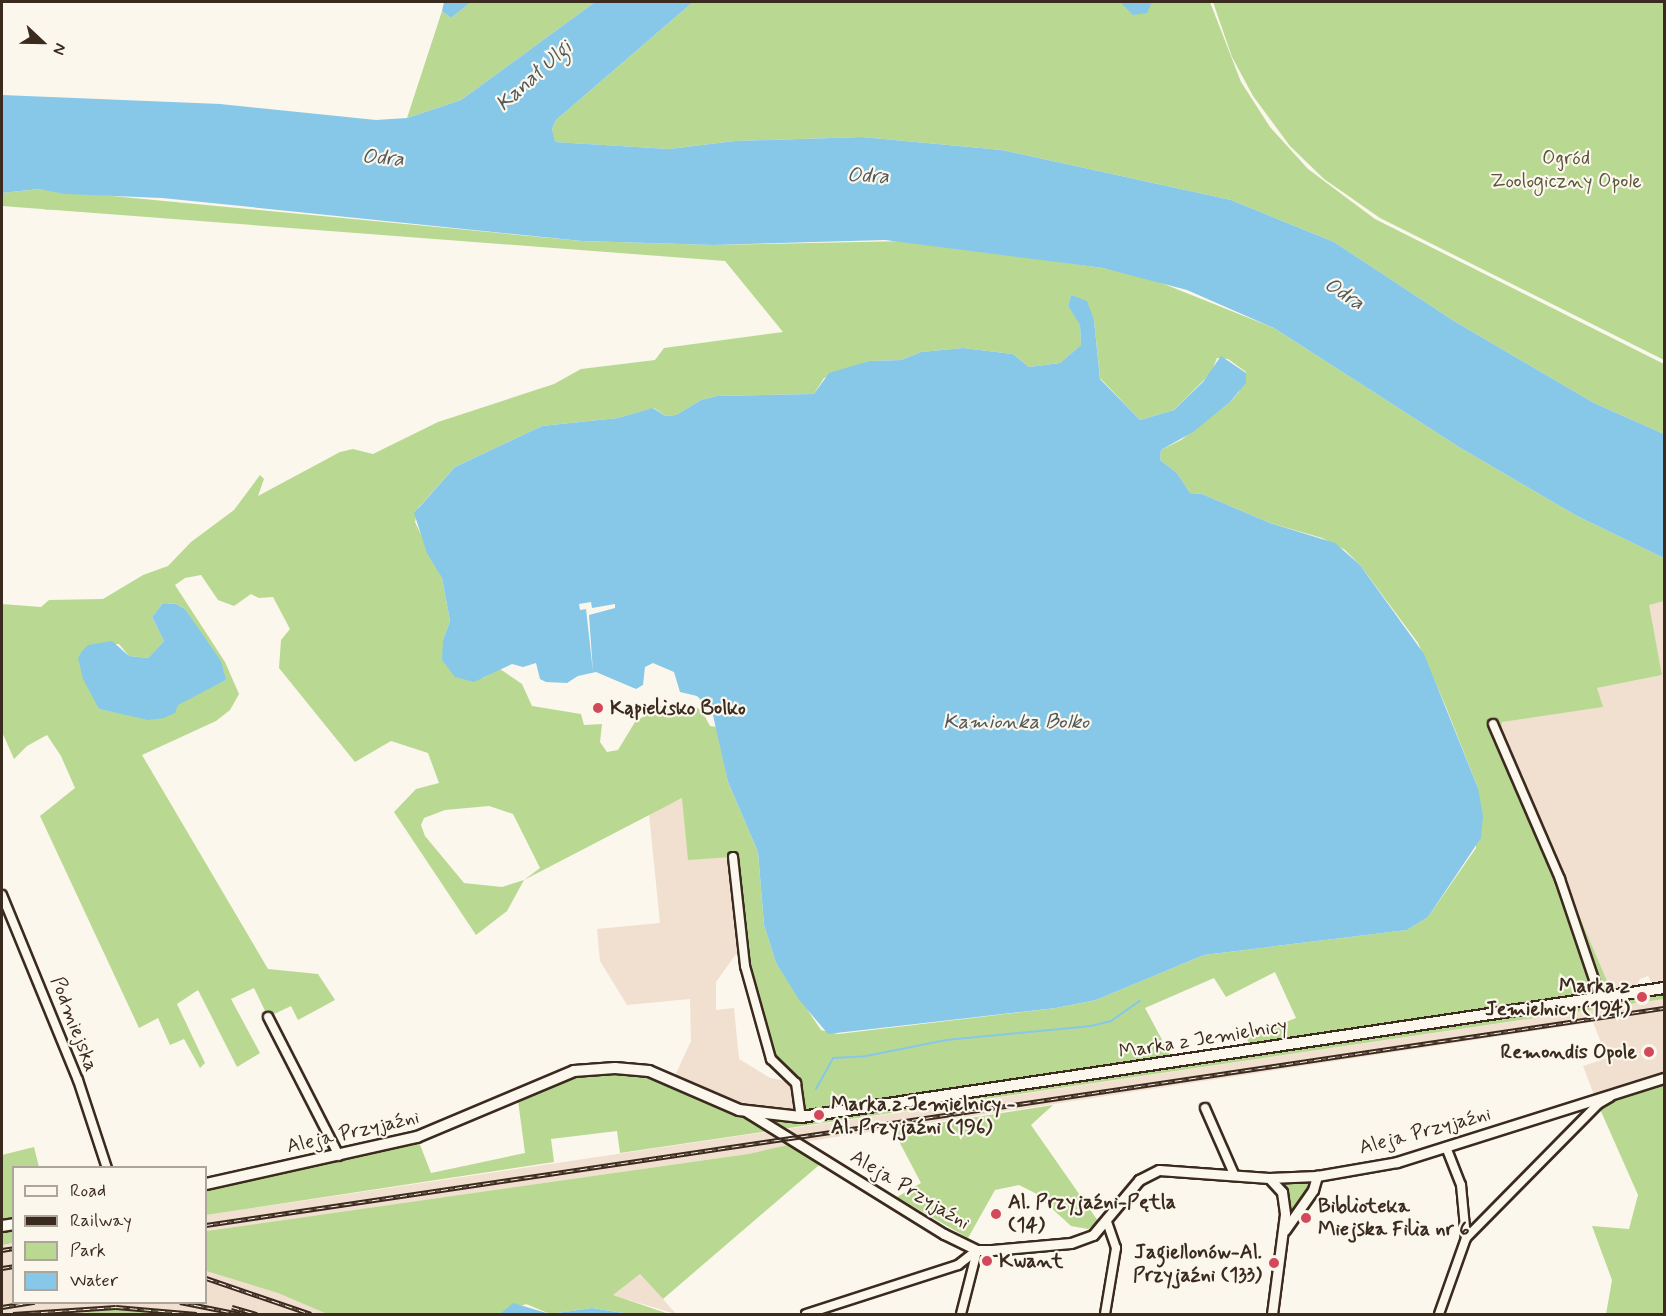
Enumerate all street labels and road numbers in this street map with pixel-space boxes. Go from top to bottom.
street label: Podmiejska [45,973,103,1075]
street label: Marka z Jemielnicy [1118,1014,1288,1064]
street label: Aleja Przyjaźni [1357,1102,1493,1160]
street label: Aleja Przyjaźni [284,1105,422,1159]
street label: Aleja Przyjaźni [846,1145,974,1235]

